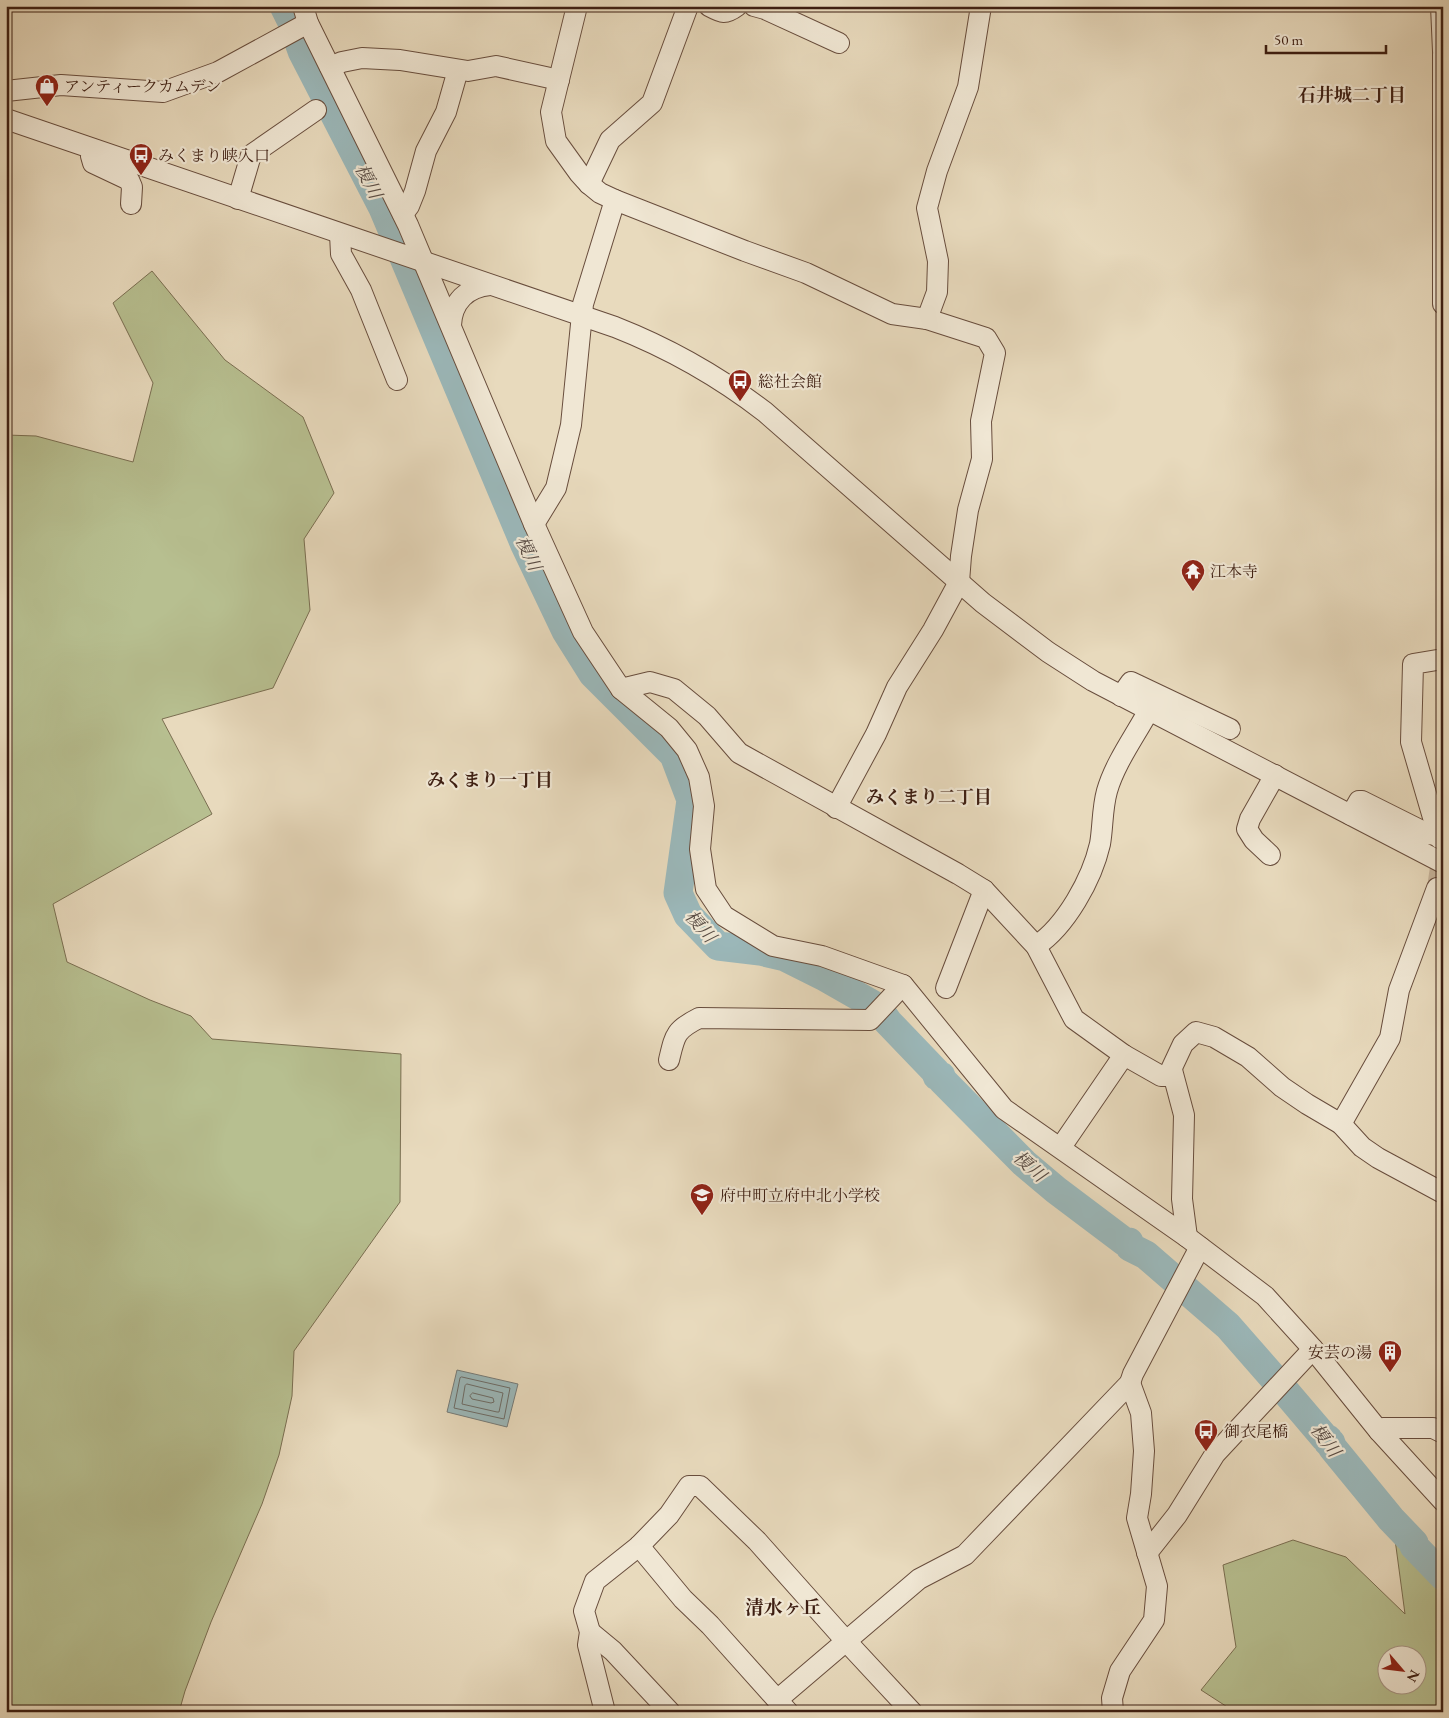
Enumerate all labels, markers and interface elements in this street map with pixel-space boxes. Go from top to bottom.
scale bar [1266,22,1386,54]
text: 50 m [1274,30,1303,49]
shop icon: アンティークカムデン [34,73,60,107]
place label: アンティークカムデン [64,76,221,97]
district label: 石井城二丁目 [1298,83,1406,106]
bus stop icon: みくまり峡入口 [128,142,154,176]
place label: みくまり峡入口 [158,145,270,166]
water label: 榎川 [351,160,388,204]
bus stop icon: 総社会館 [727,368,753,402]
place label: 総社会館 [758,371,822,392]
water label: 榎川 [511,532,548,576]
temple icon: 江本寺 [1180,558,1206,592]
place label: 江本寺 [1210,561,1258,582]
district label: みくまり一丁目 [427,768,553,791]
district label: みくまり二丁目 [866,785,992,808]
water label: 榎川 [681,905,723,949]
water label: 榎川 [1009,1146,1053,1188]
school or university icon: 府中町立府中北小学校 [689,1182,715,1216]
place label: 府中町立府中北小学校 [720,1185,880,1206]
building icon: 安芸の湯 [1377,1339,1403,1373]
place label: 安芸の湯 [1308,1342,1372,1363]
bus stop icon: 御衣尾橋 [1193,1418,1219,1452]
water label: 榎川 [1306,1419,1347,1463]
place label: 御衣尾橋 [1224,1421,1288,1442]
district label: 清水ヶ丘 [745,1595,821,1620]
north arrow [1376,1646,1426,1696]
text: N [1403,1667,1424,1686]

